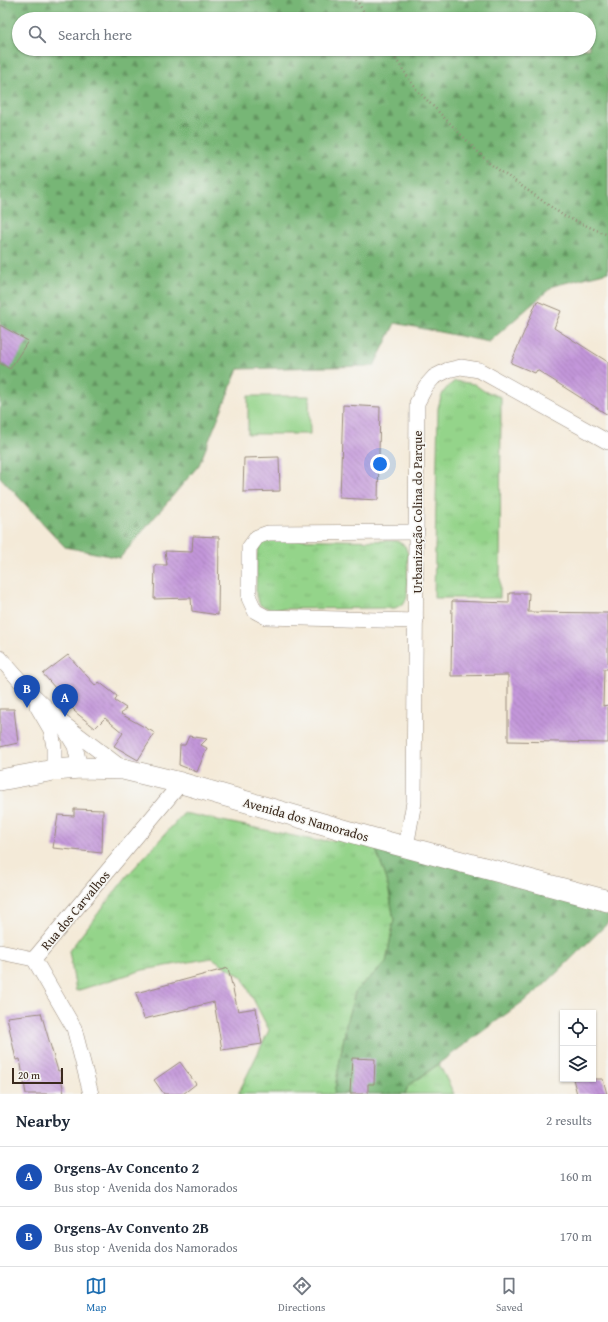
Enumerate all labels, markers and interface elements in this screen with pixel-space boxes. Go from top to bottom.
search box [12,12,596,56]
icon: search [26,23,48,45]
text: Search here [58,24,132,45]
street label: Urbanização Colina do Parque [408,431,427,594]
your location [370,454,390,474]
pin: B [14,675,40,708]
pin: A [52,684,78,717]
street label: Avenida dos Namorados [241,792,371,847]
street label: Rua dos Carvalhos [36,866,114,954]
map controls [560,1010,596,1082]
button: locate [560,1010,596,1046]
button: layers [560,1046,596,1082]
scale bar [12,1066,63,1085]
text: 20 m [18,1067,40,1083]
text: Nearby [16,1108,70,1133]
text: 2 results [546,1111,592,1130]
text: Orgens-Av Concento 2 [54,1157,199,1178]
text: A [25,1167,33,1186]
text: 160 m [560,1167,592,1186]
text: Bus stop · Avenida dos Namorados [54,1178,238,1197]
text: Orgens-Av Convento 2B [54,1217,209,1238]
text: B [25,1227,33,1246]
text: 170 m [560,1227,592,1246]
text: Bus stop · Avenida dos Namorados [54,1238,238,1257]
tab: Map [85,1275,107,1315]
tab: Directions [278,1275,325,1315]
tab: Saved [496,1275,523,1315]

